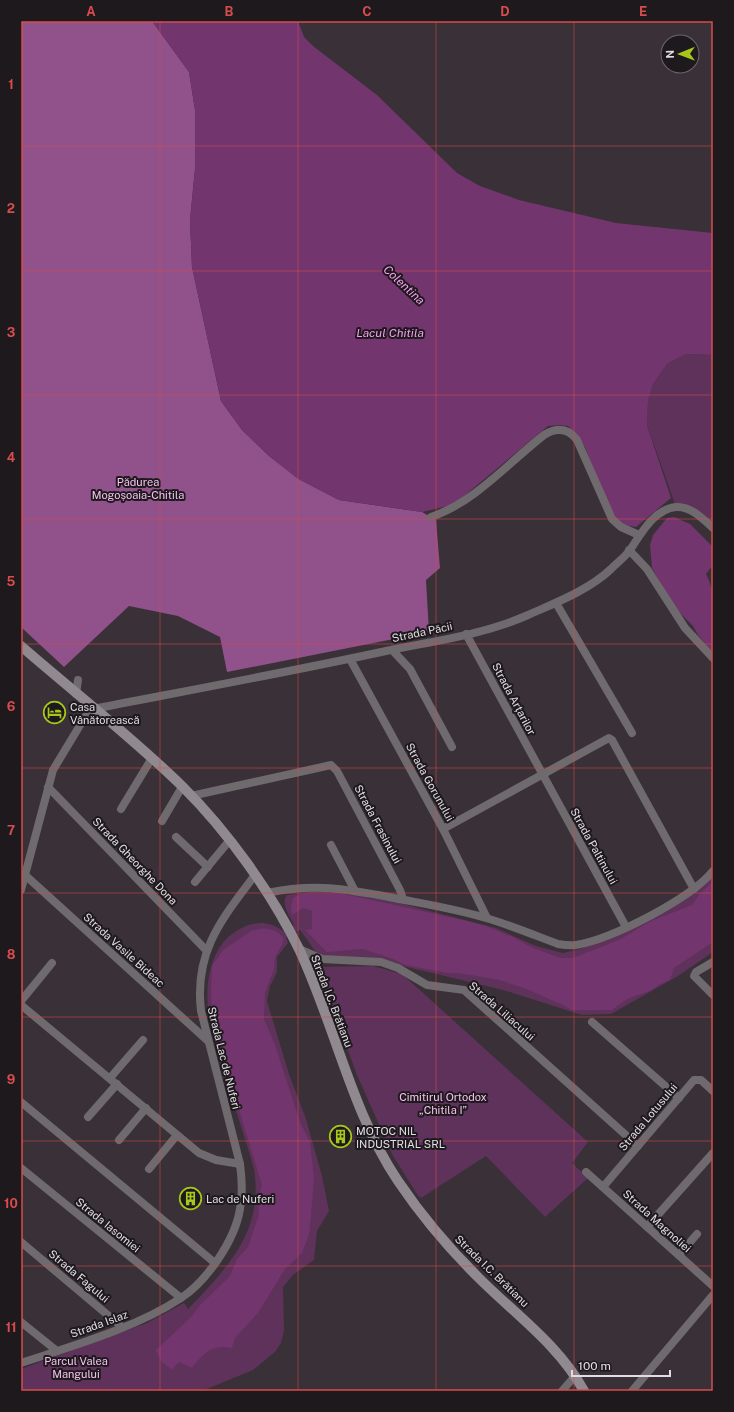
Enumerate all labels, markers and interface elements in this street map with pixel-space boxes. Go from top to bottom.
text: A [86,4,96,19]
text: B [225,4,234,19]
text: C [362,4,372,19]
text: D [500,4,510,19]
text: E [639,4,647,19]
north arrow [660,34,700,74]
text: N [664,50,676,59]
text: 1 [8,77,14,92]
text: 2 [7,201,15,216]
water label: Colentina [380,262,428,308]
text: 3 [7,325,16,340]
water label: Lacul Chitila [356,326,424,340]
text: 4 [7,450,16,465]
park label: Pădurea Mogoșoaia-Chitila [92,476,184,501]
text: 5 [7,574,16,589]
street label: Strada Păcii [391,620,453,644]
street label: Strada Arțarilor [490,661,538,737]
text: 6 [7,699,16,714]
hotel icon: Casa Vânătorească [42,700,68,726]
place label: Casa Vânătorească [70,701,139,726]
street label: Strada Gorunului [404,741,456,823]
street label: Strada Frasinului [352,783,404,865]
street label: Strada Paltinului [568,806,620,886]
street label: Strada Gheorghe Dona [90,815,180,907]
text: 7 [7,823,15,838]
street label: Strada Vasile Bideac [81,910,167,990]
text: 8 [7,947,16,962]
street label: Strada I.C. Brătianu [309,953,355,1049]
street label: Strada Liliacului [467,979,537,1043]
street label: Strada Lac de Nuferi [205,1005,243,1111]
text: 9 [7,1072,15,1087]
street label: Strada Lotusului [616,1081,680,1153]
park label: Cimitirul Ortodox „Chitila I” [399,1091,487,1116]
building icon: MOTOC NIL INDUSTRIAL SRL [328,1124,354,1150]
place label: MOTOC NIL INDUSTRIAL SRL [356,1125,445,1150]
building icon: Lac de Nuferi [177,1186,203,1212]
street label: Strada Magnoliei [621,1187,693,1255]
place label: Lac de Nuferi [206,1193,274,1205]
street label: Strada Iasomiei [74,1195,142,1255]
text: 10 [4,1196,18,1211]
street label: Strada I.C. Brătianu [453,1233,531,1309]
street label: Strada Fagului [46,1247,112,1305]
street label: Strada Islaz [69,1308,129,1340]
text: 11 [5,1320,17,1335]
scale bar [572,1352,670,1378]
park label: Parcul Valea Mangului [44,1355,108,1380]
text: 100 m [578,1359,611,1373]

